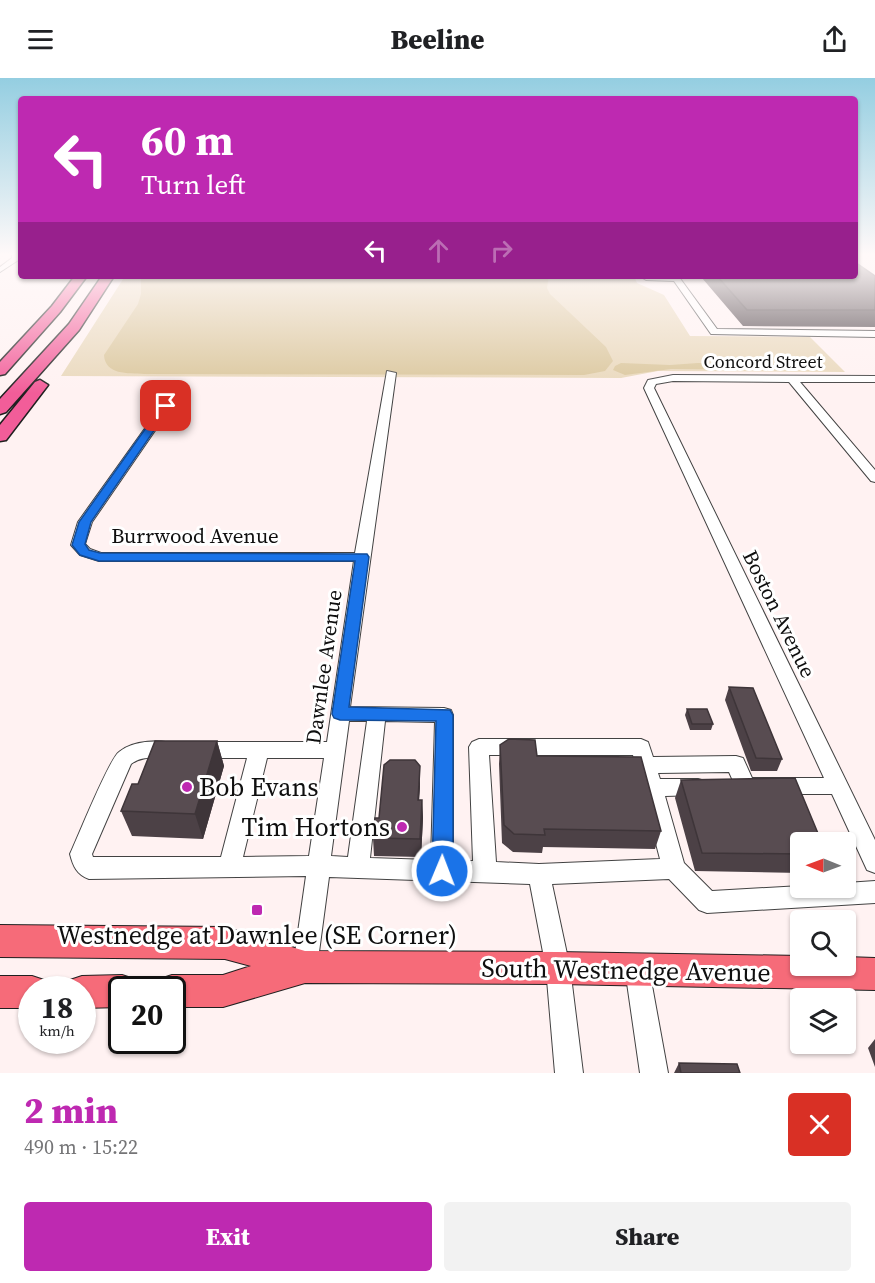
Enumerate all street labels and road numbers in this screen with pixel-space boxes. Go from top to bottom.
street label: Concord Street [703,349,823,374]
street label: Burrwood Avenue [111,521,279,550]
street label: Boston Avenue [736,545,823,683]
street label: Dawnlee Avenue [298,588,349,746]
street label: South Westnedge Avenue [481,949,771,991]

